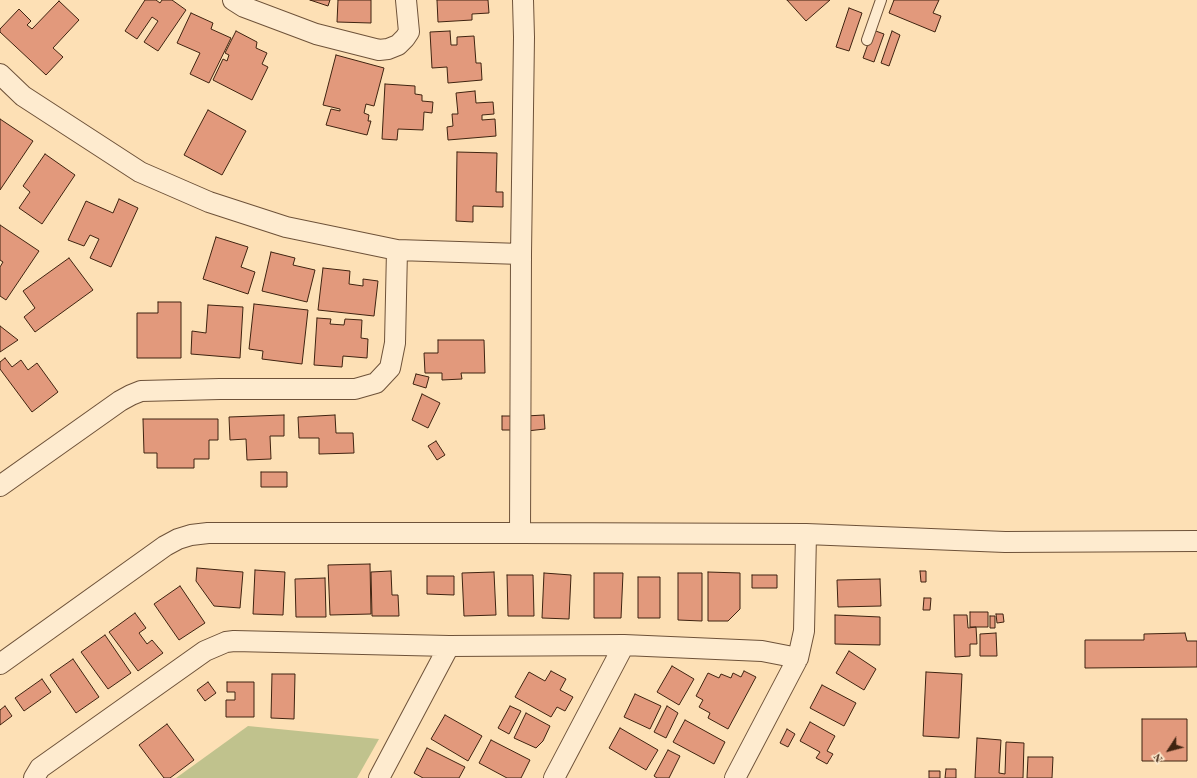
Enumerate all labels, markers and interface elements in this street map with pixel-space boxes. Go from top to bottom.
north arrow [1149,730,1189,770]
text: N [1152,751,1166,764]

